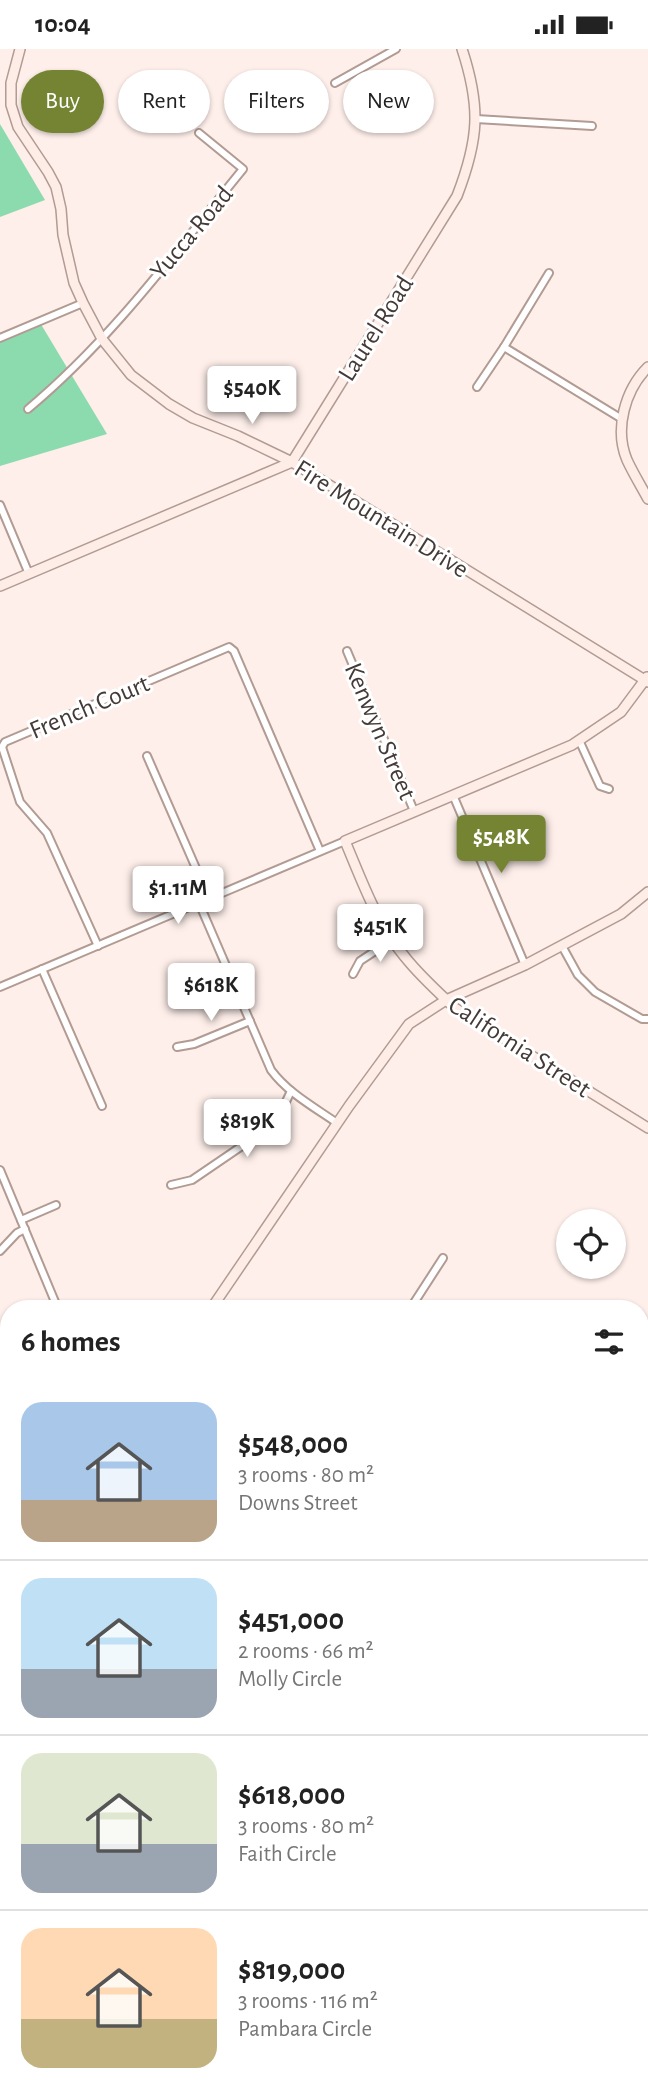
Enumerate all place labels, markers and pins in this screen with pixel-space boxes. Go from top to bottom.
pin: $540K [203,367,301,426]
pin: $548K [452,815,550,875]
pin: $1.11M [121,867,235,926]
pin: $451K [331,905,429,964]
pin: $618K [162,963,260,1023]
pin: $819K [198,1099,296,1159]

